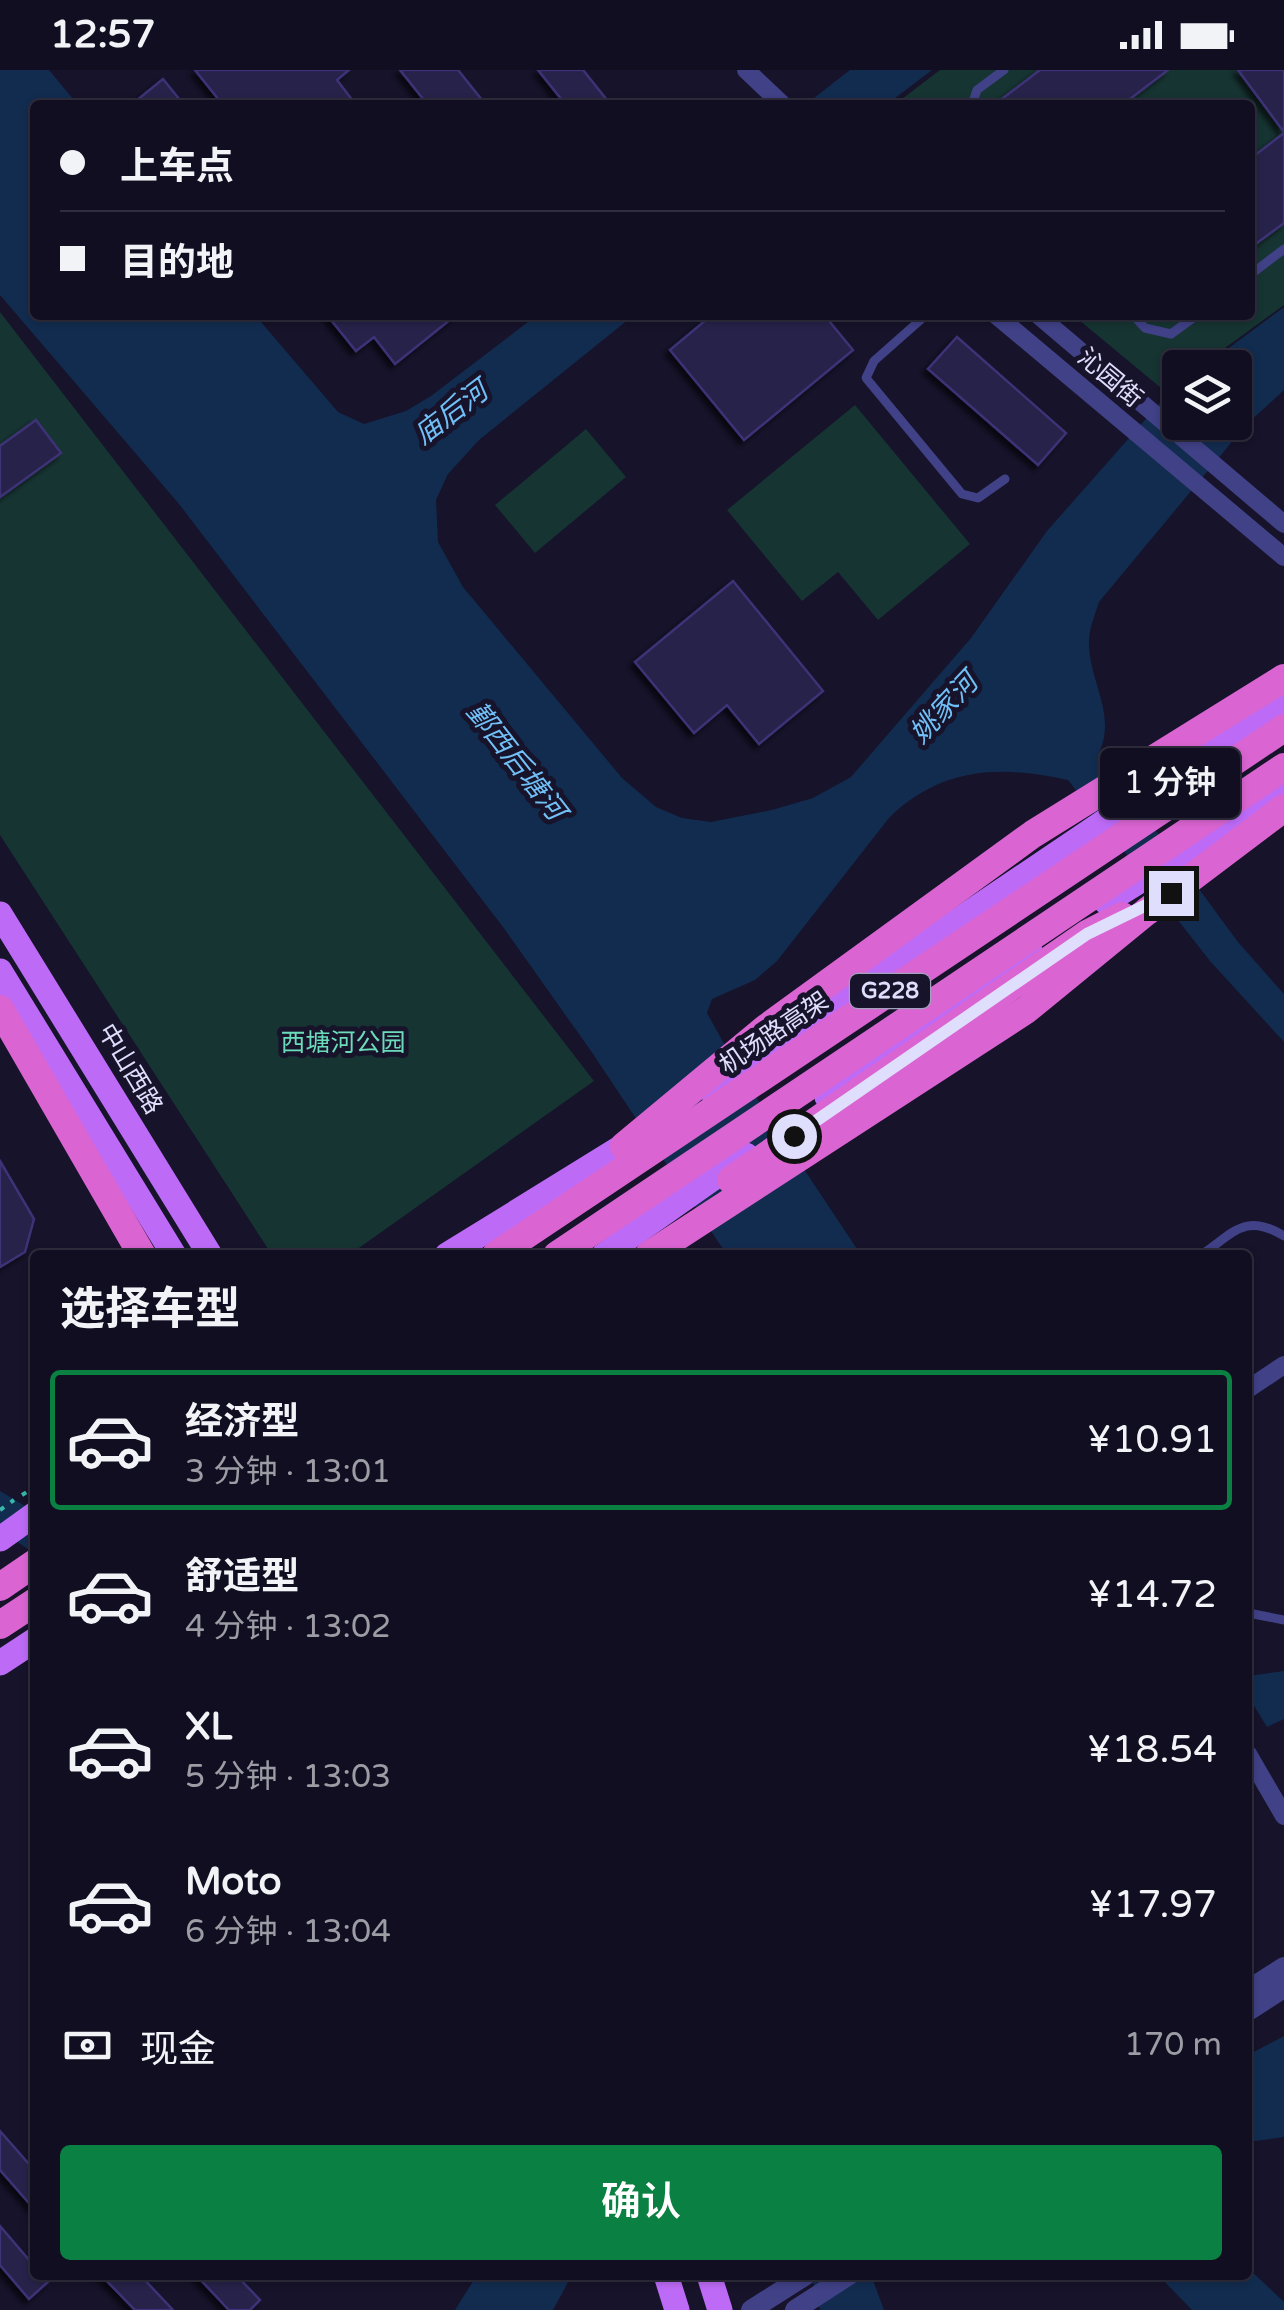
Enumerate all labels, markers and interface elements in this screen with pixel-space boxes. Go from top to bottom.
text: 12:57 [50,12,155,58]
text: 上车点 [120,144,234,190]
text: 目的地 [120,240,234,286]
street label: 沁园街 [1072,342,1148,414]
map controls [1162,350,1252,440]
button: layers [1162,350,1252,440]
water label: 庙后河 [407,371,499,452]
water label: 姚家河 [903,662,988,750]
water label: 鄞西后塘河 [460,695,576,831]
callout: 1 分钟 [1101,748,1241,818]
text: 1 分钟 [1124,764,1216,802]
route end [1149,871,1194,916]
road number: G228 [850,974,930,1008]
street label: 机场路高架 [714,986,834,1080]
street label: 中山西路 [91,1018,169,1120]
park label: 西塘河公园 [280,1028,406,1058]
route start [772,1114,817,1159]
text: 选择车型 [60,1283,240,1337]
icon: car [65,1395,155,1485]
text: 经济型 [185,1399,299,1445]
text: ¥10.91 [1087,1417,1217,1463]
text: 3 分钟 · 13:01 [185,1453,391,1491]
icon: car [65,1550,155,1640]
text: 舒适型 [185,1554,299,1600]
text: ¥14.72 [1087,1572,1217,1618]
text: 4 分钟 · 13:02 [185,1608,391,1646]
text: XL [185,1704,232,1750]
icon: car [65,1705,155,1795]
text: ¥18.54 [1087,1727,1217,1773]
text: 5 分钟 · 13:03 [185,1758,391,1796]
text: Moto [185,1859,281,1905]
icon: car [65,1860,155,1950]
text: ¥17.97 [1089,1882,1217,1928]
text: 6 分钟 · 13:04 [185,1913,391,1951]
icon: cash [60,2018,115,2073]
text: 170 m [1124,2026,1222,2064]
text: 现金 [140,2027,216,2073]
button: 确认 [60,2145,1222,2260]

